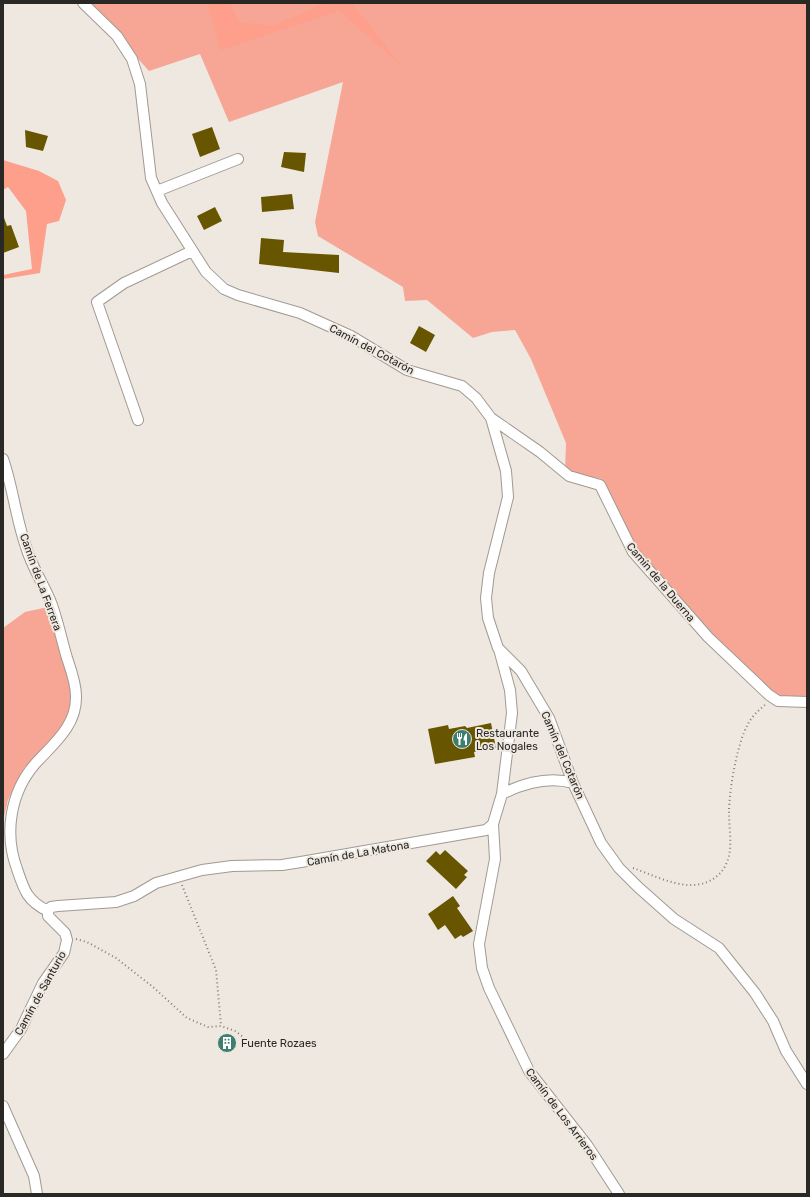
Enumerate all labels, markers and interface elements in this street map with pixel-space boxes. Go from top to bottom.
street label: Camín del Cotarón [327,322,416,377]
street label: Camín de La Ferrera [17,532,64,633]
street label: Camín de la Duerna [624,540,698,625]
street label: Camín del Cotarón [538,709,587,801]
place label: Restaurante Los Nogales [476,727,539,753]
restaurant icon: Restaurante Los Nogales [451,728,473,750]
street label: Camín de La Matona [306,838,410,869]
street label: Camín de Santurio [12,949,69,1038]
building icon: Fuente Rozaes [216,1032,238,1054]
place label: Fuente Rozaes [241,1037,317,1050]
street label: Camín de Los Arrieros [523,1066,601,1163]

